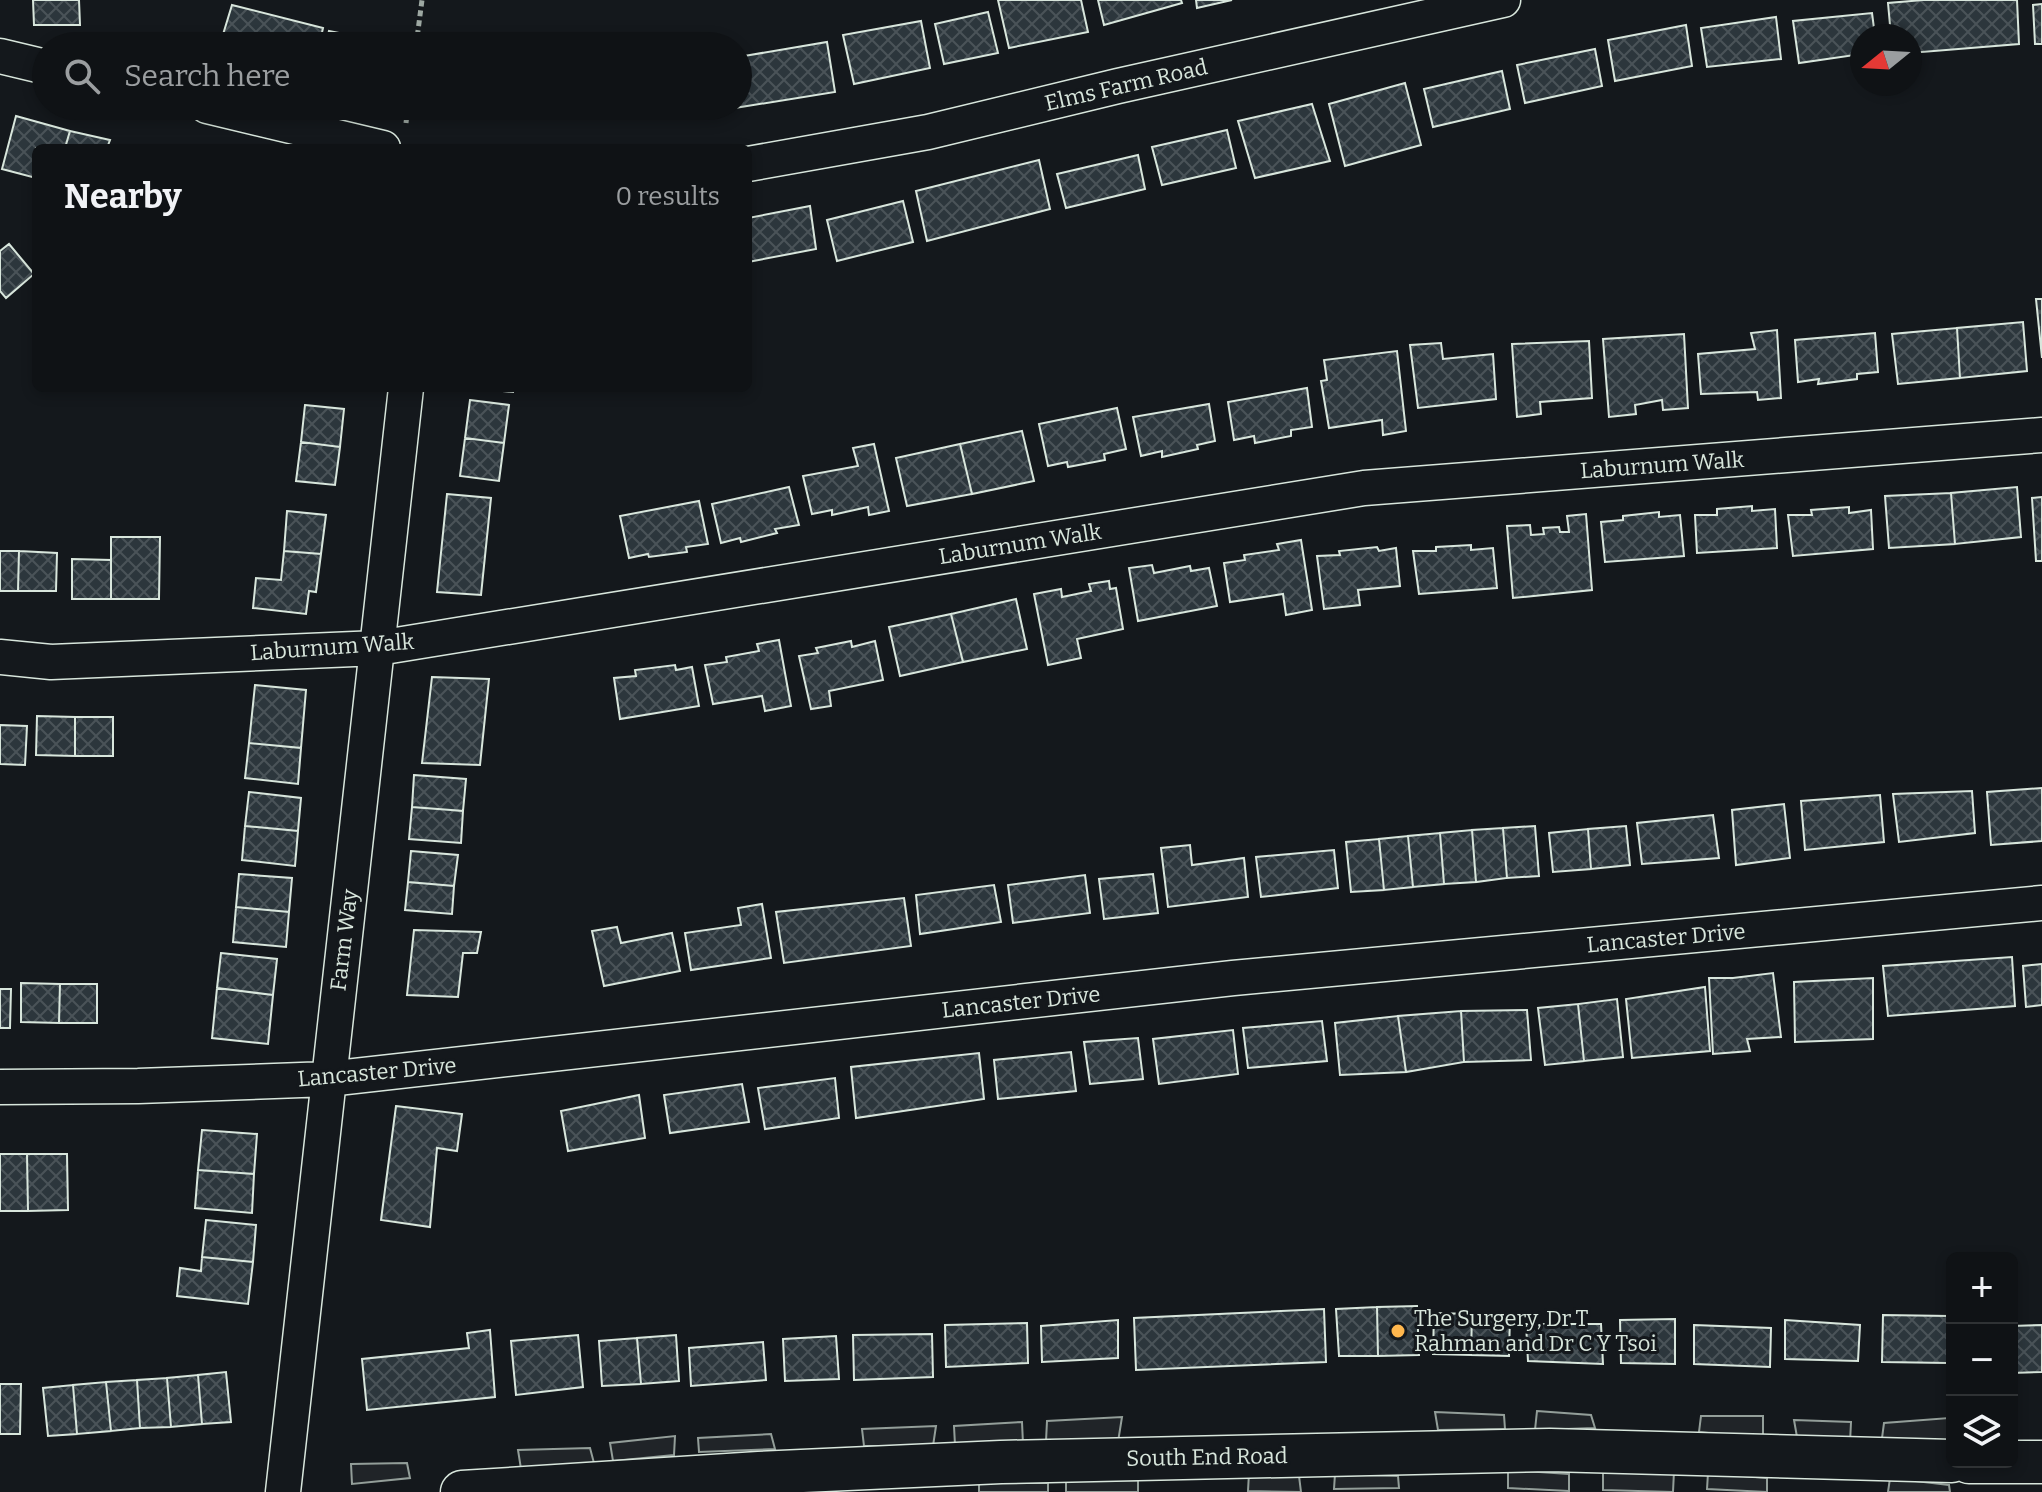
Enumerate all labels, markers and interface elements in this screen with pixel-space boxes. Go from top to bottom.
north arrow [1850,24,1922,96]
search box [32,32,752,120]
street label: Elms Farm Road [1042,53,1210,117]
icon: search [60,54,104,98]
text: Search here [124,58,291,94]
text: Nearby [64,176,182,217]
text: 0 results [615,181,720,212]
street label: Laburnum Walk [1579,446,1745,484]
street label: Laburnum Walk [937,518,1104,570]
street label: Laburnum Walk [249,628,415,666]
street label: Farm Way [324,887,364,992]
street label: Lancaster Drive [1585,918,1747,958]
street label: Lancaster Drive [940,980,1102,1024]
street label: Lancaster Drive [296,1052,458,1092]
map controls [1946,1252,2018,1468]
button: + [1946,1252,2018,1324]
place label: The Surgery, Dr T Rahman and Dr C Y Tsoi [1414,1305,1657,1357]
marker: The Surgery, Dr T Rahman and Dr C Y Tsoi [1389,1322,1407,1340]
button: − [1946,1324,2018,1396]
button: layers [1946,1396,2018,1468]
street label: South End Road [1126,1442,1288,1472]

